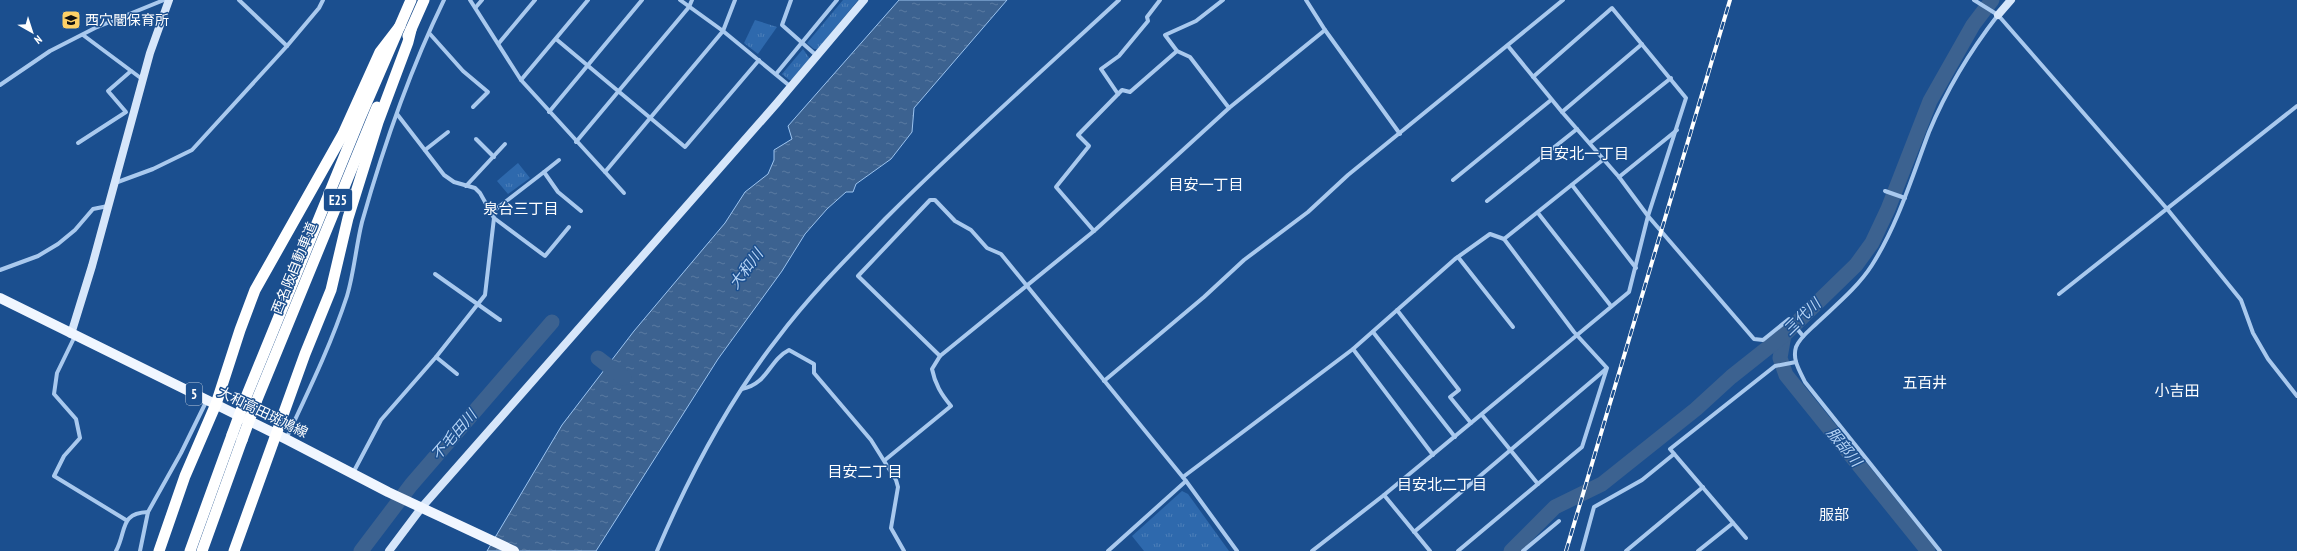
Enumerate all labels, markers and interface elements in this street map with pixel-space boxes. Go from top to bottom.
school or university icon: 西穴闇保育所 [60,9,82,31]
place label: 西穴闇保育所 [85,11,169,29]
north arrow [12,12,52,52]
text: N [32,32,45,47]
district label: 目安北一丁目 [1539,144,1629,163]
district label: 目安一丁目 [1168,175,1244,194]
road number: E25 [324,189,352,211]
district label: 泉台三丁目 [483,199,559,218]
street label: 西名阪自動車道 [267,219,321,317]
water label: 大和川 [724,243,768,292]
water label: 三代川 [1779,293,1826,339]
district label: 五百井 [1902,373,1948,392]
district label: 小吉田 [2154,381,2200,400]
street label: 大和高田斑鳩線 [215,382,311,442]
road number: 5 [186,383,202,405]
water label: 不毛田川 [427,404,482,464]
water label: 服部川 [1823,423,1867,472]
district label: 目安二丁目 [827,462,903,481]
district label: 目安北二丁目 [1397,475,1487,494]
district label: 服部 [1819,505,1849,524]

